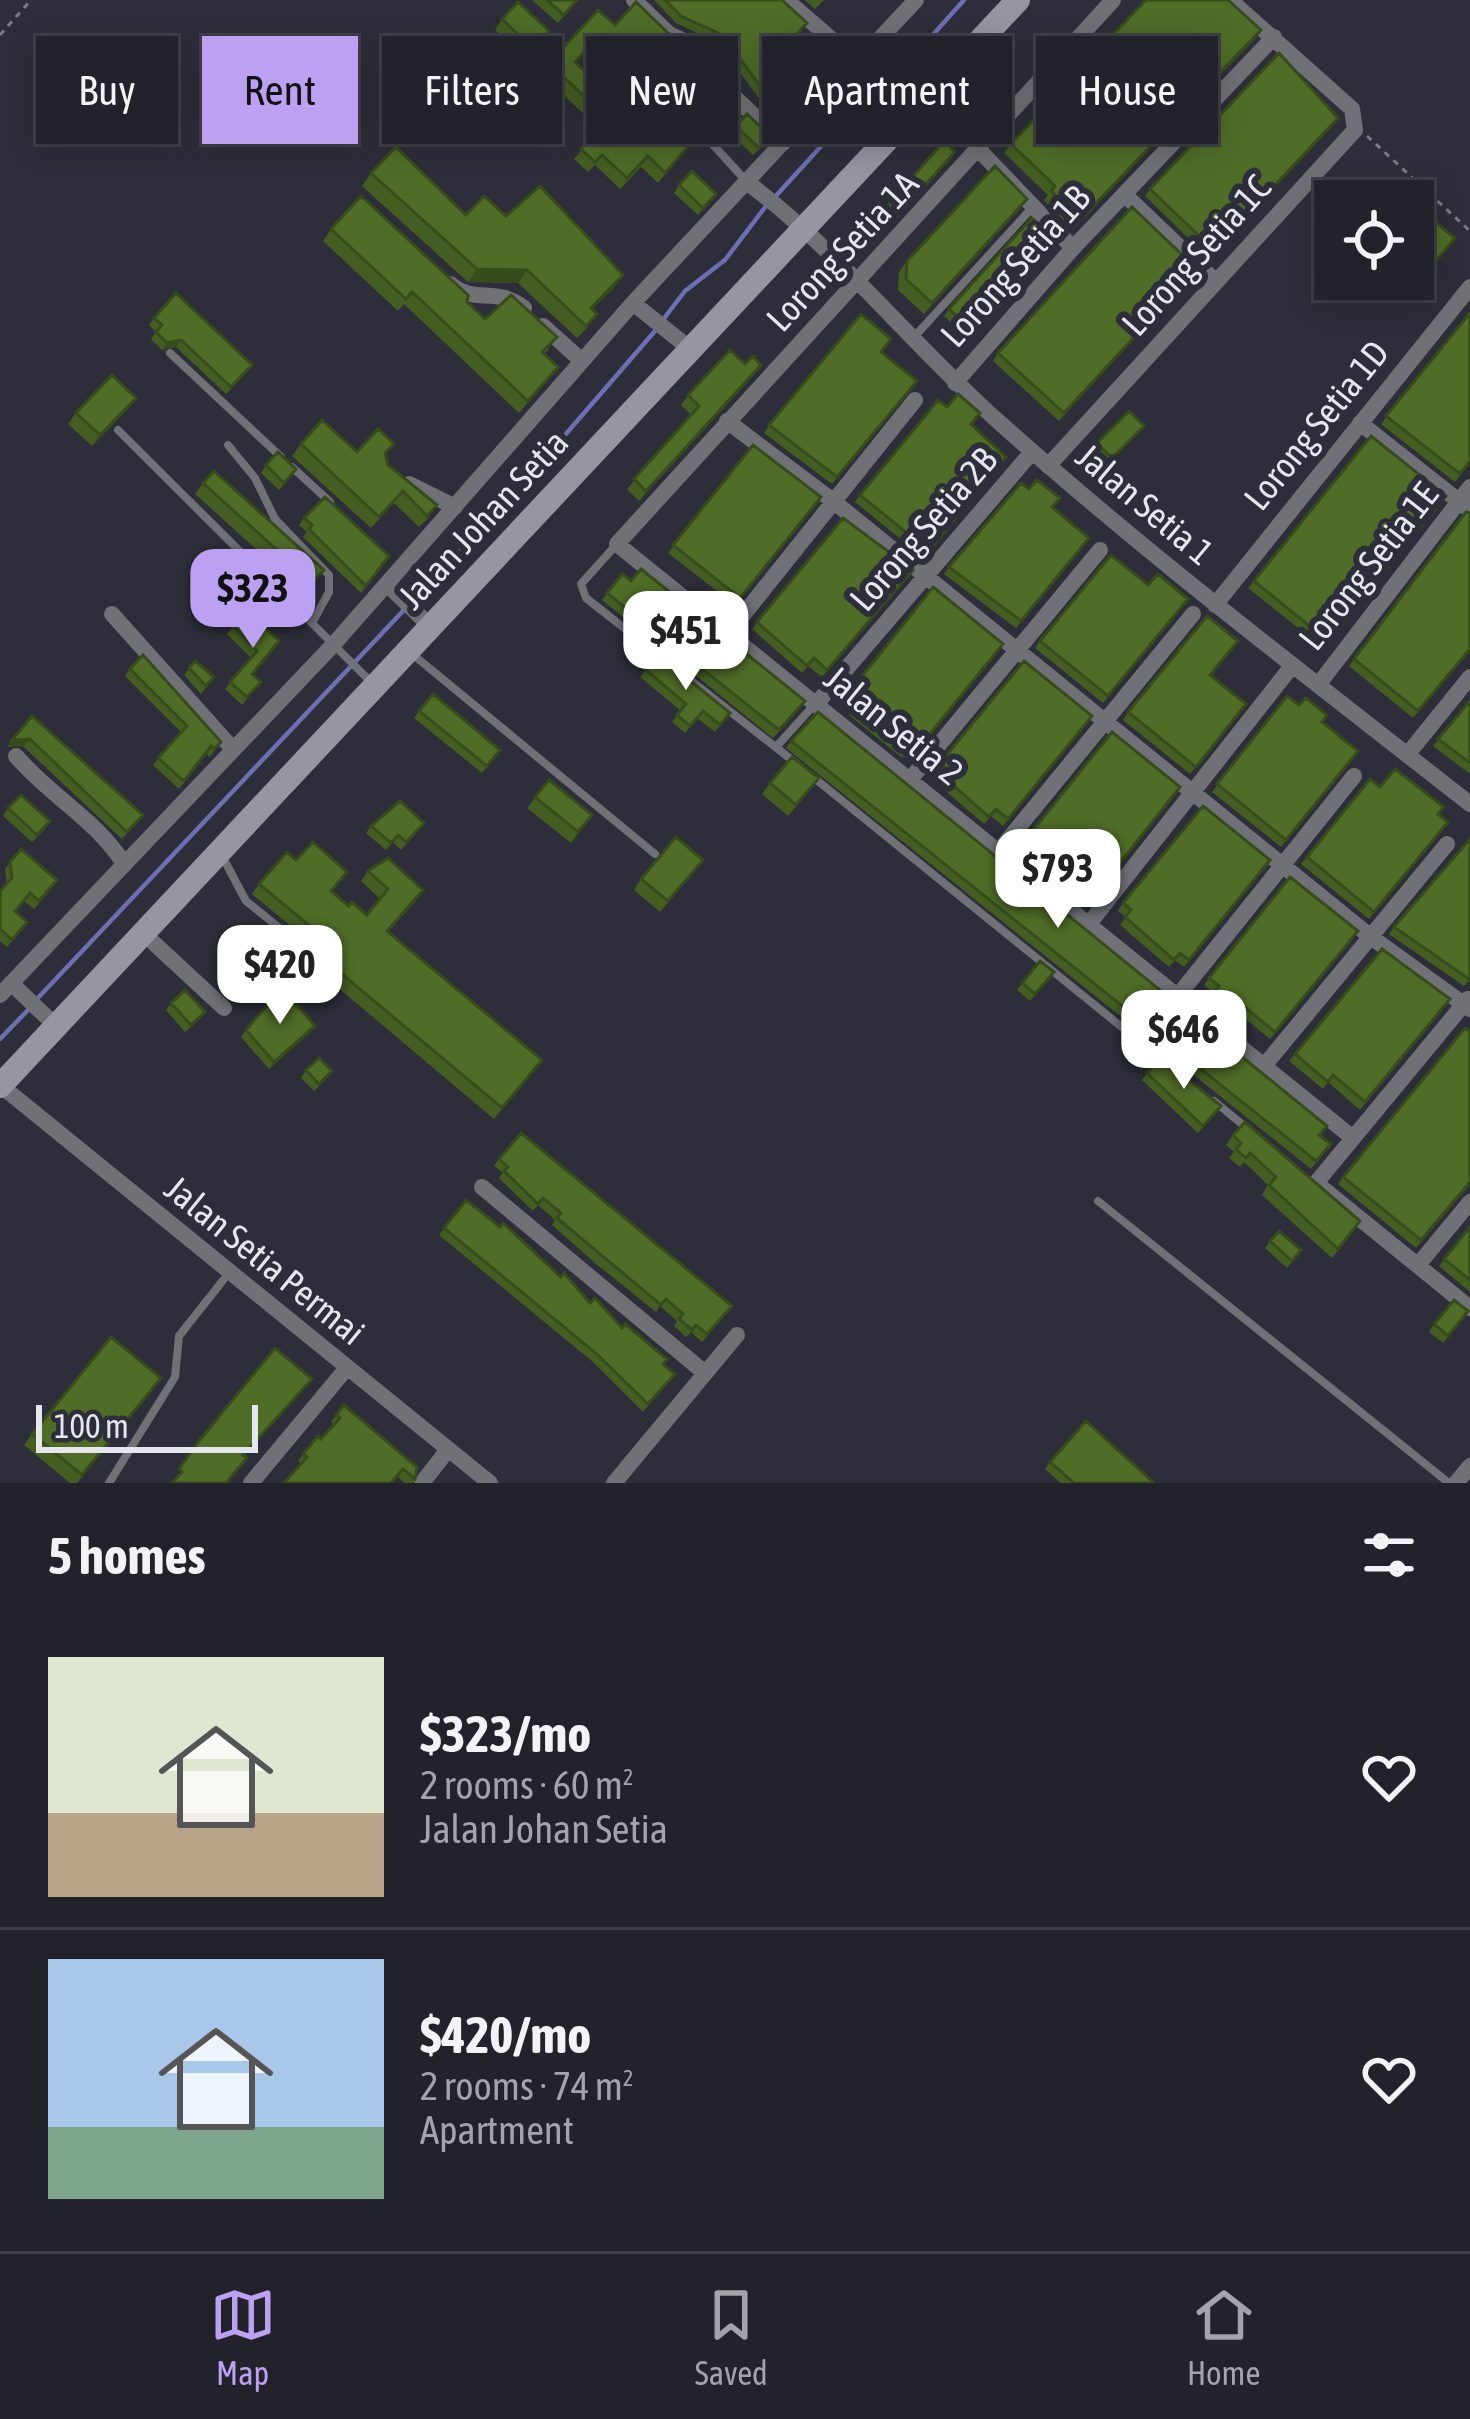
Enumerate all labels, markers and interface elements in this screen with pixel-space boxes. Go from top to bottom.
chip: Buy [36,36,178,144]
chip: Rent [202,36,358,144]
chip: Filters [382,36,562,144]
chip: New [586,36,738,144]
chip: Apartment [762,36,1012,144]
chip: House [1036,36,1218,144]
street label: Lorong Setia 1A [758,162,927,339]
street label: Lorong Setia 1C [1113,166,1279,344]
street label: Lorong Setia 1B [932,177,1098,355]
map controls [1314,180,1434,300]
button: locate [1314,180,1434,300]
street label: Lorong Setia 1D [1235,332,1397,518]
street label: Jalan Johan Setia [390,421,576,617]
street label: Jalan Setia 1 [1068,435,1222,573]
street label: Lorong Setia 2B [841,439,1005,619]
street label: Lorong Setia 1E [1290,474,1446,658]
pin: $323 [182,549,324,651]
text: $323 [217,566,289,610]
pin: $451 [615,591,757,693]
text: $451 [650,608,722,652]
street label: Jalan Setia 2 [816,657,972,793]
pin: $793 [987,829,1129,931]
text: $793 [1022,846,1094,890]
pin: $420 [209,925,351,1027]
text: $420 [244,942,316,986]
pin: $646 [1113,990,1255,1092]
text: $646 [1148,1007,1220,1051]
street label: Jalan Setia Permai [157,1167,373,1353]
scale bar [36,1399,258,1452]
text: 100 m [54,1407,129,1445]
icon: filters [1356,1522,1422,1588]
text: 5 homes [48,1526,206,1585]
text: $323/mo [420,1704,591,1763]
icon: home [144,1705,288,1849]
icon: heart [1356,1744,1422,1810]
text: 2 rooms · 60 m² [420,1763,634,1807]
text: Jalan Johan Setia [420,1807,668,1851]
text: $420/mo [420,2005,591,2064]
icon: home [144,2007,288,2151]
icon: heart [1356,2046,1422,2112]
text: 2 rooms · 74 m² [420,2064,634,2108]
text: Apartment [420,2108,574,2152]
tab: Map [210,2282,276,2392]
tab: Saved [695,2282,768,2392]
tab: Home [1187,2282,1260,2392]

